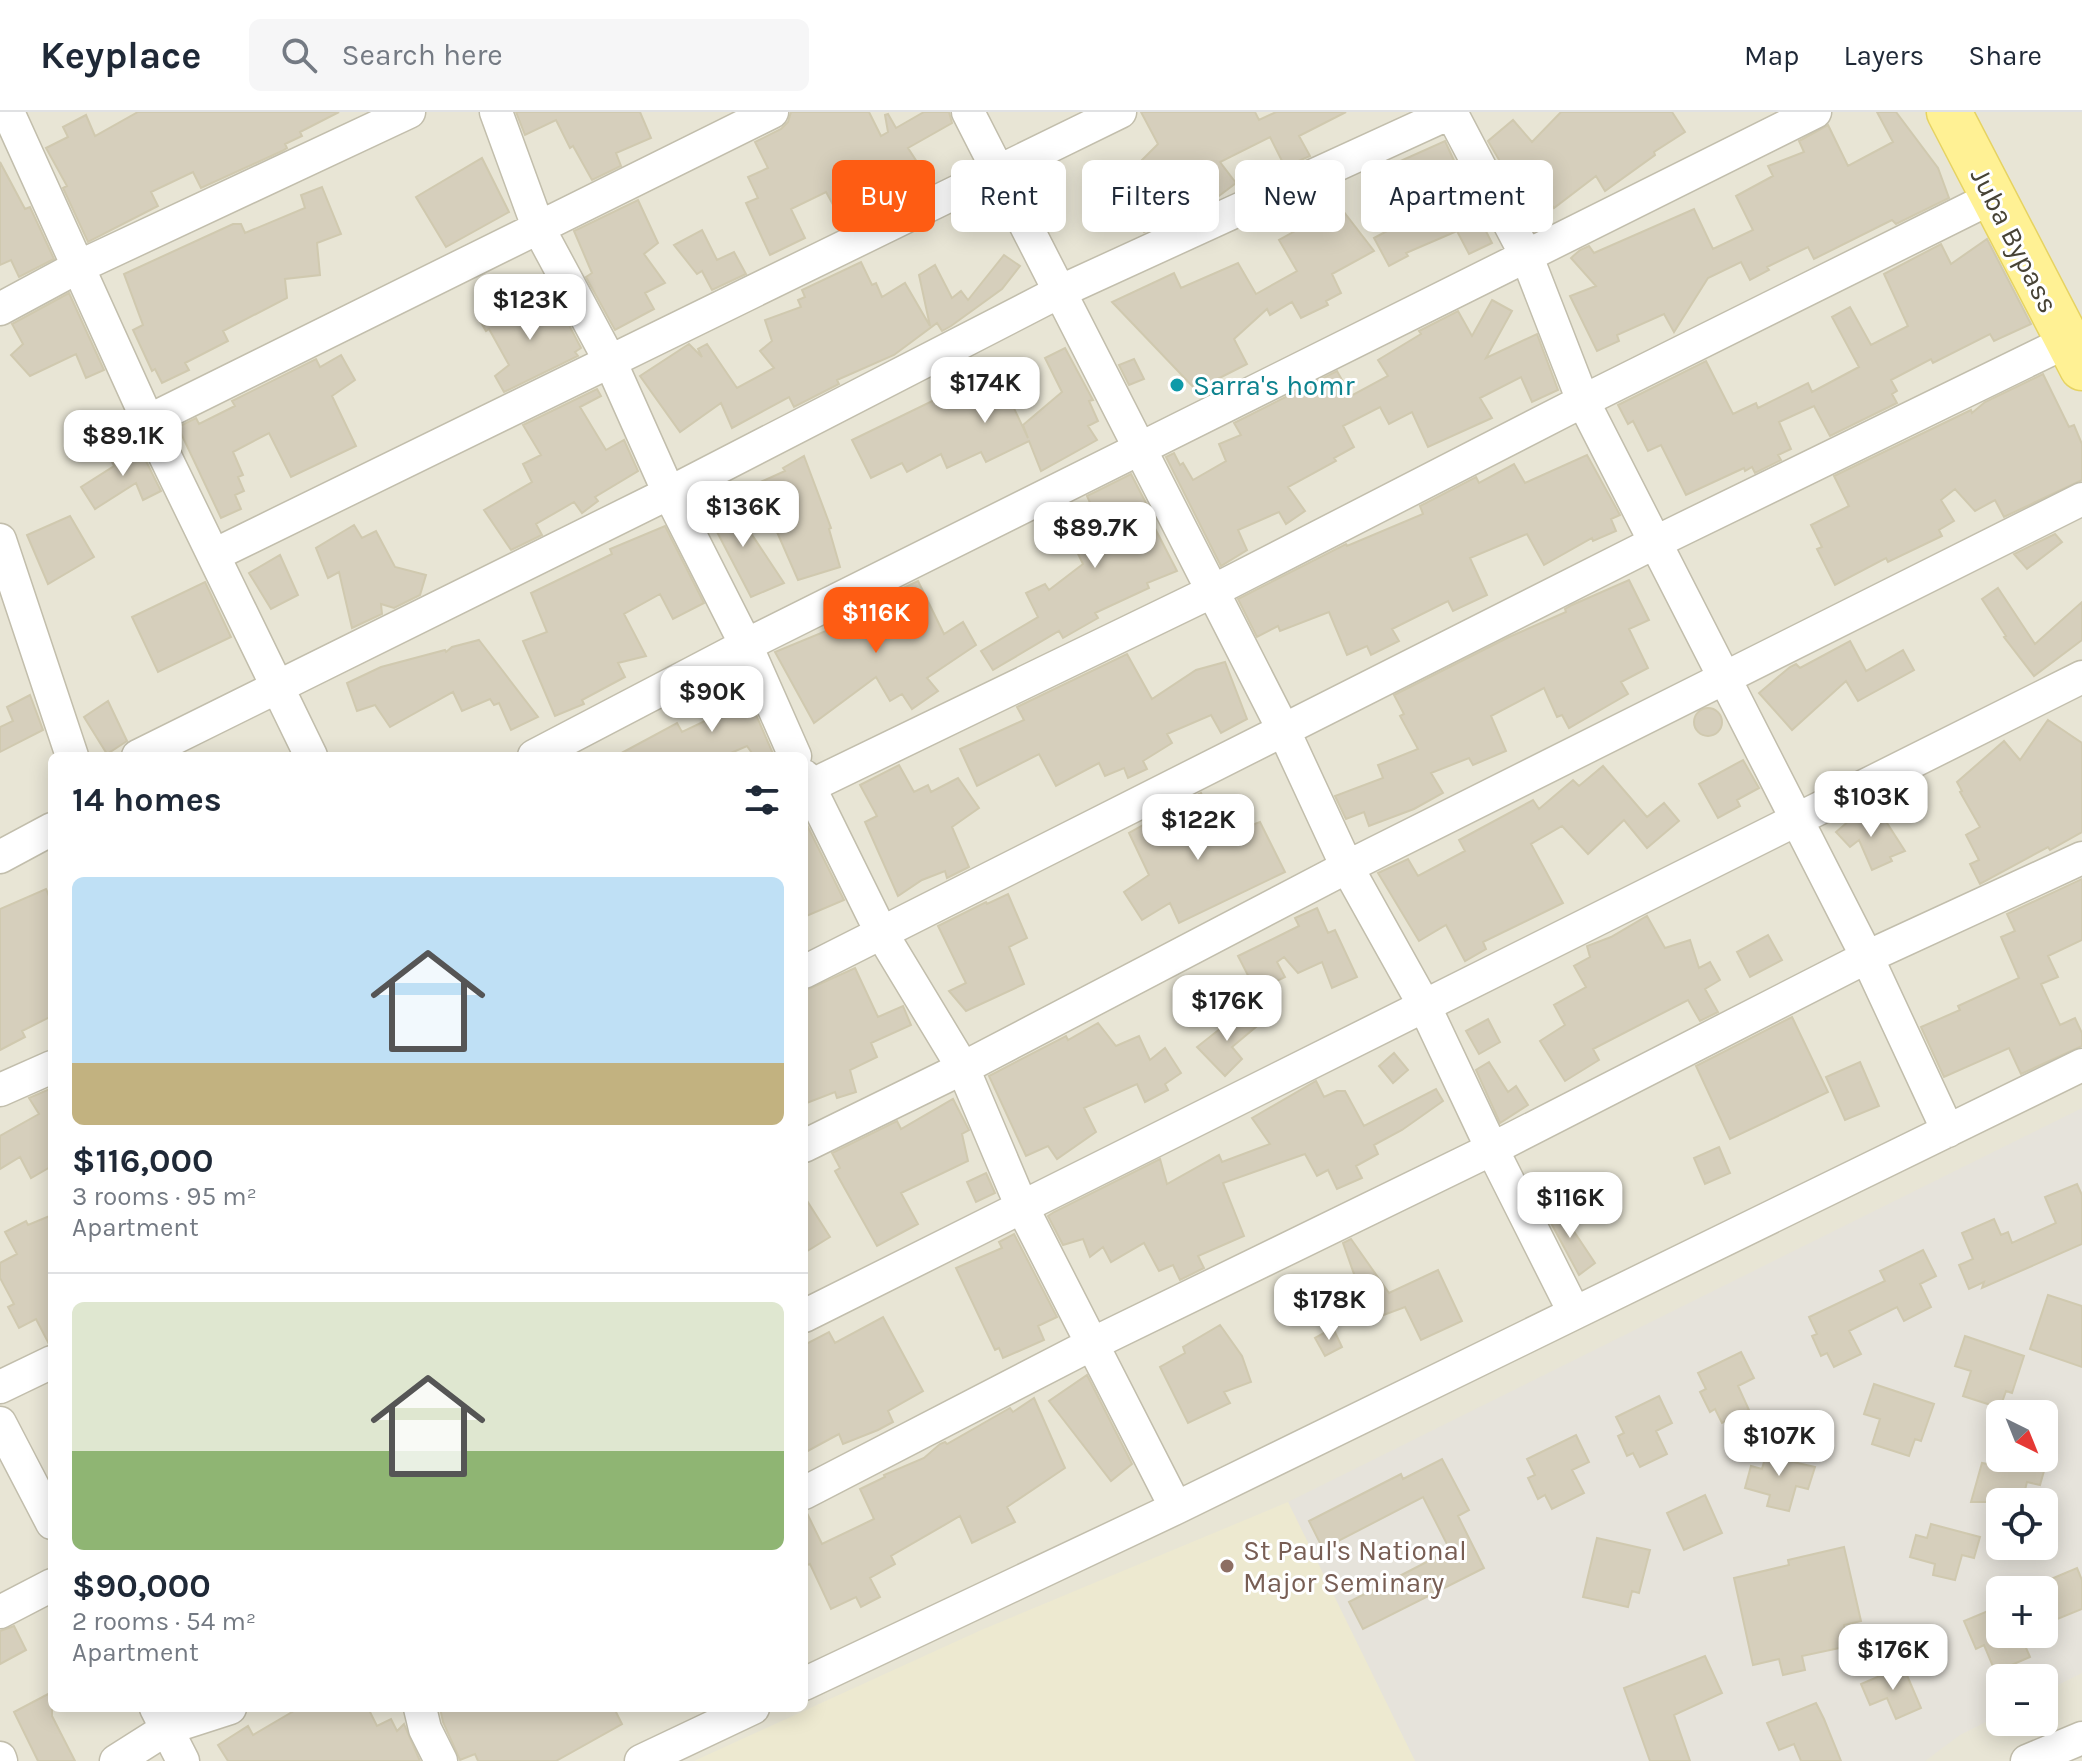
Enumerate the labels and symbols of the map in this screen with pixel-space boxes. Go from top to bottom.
street label: Juba Bypass [1964,162,2065,318]
pin: $123K [474,274,586,342]
pin: $174K [929,357,1041,425]
place label: Sarra's homr [1193,369,1356,402]
marker: Sarra's homr [1168,376,1186,394]
pin: $89.1K [58,410,188,478]
pin: $136K [687,481,799,549]
pin: $89.7K [1030,502,1160,570]
pin: $116K [820,587,932,655]
pin: $90K [665,666,759,734]
pin: $103K [1815,771,1927,839]
pin: $122K [1142,794,1254,862]
pin: $176K [1171,975,1283,1043]
pin: $116K [1514,1172,1626,1240]
pin: $178K [1273,1274,1385,1342]
north arrow [1986,1400,2058,1472]
pin: $107K [1723,1410,1835,1478]
place label: St Paul's National Major Seminary [1243,1534,1467,1599]
marker: St Paul's National Major Seminary [1218,1557,1236,1575]
pin: $176K [1837,1624,1949,1692]

